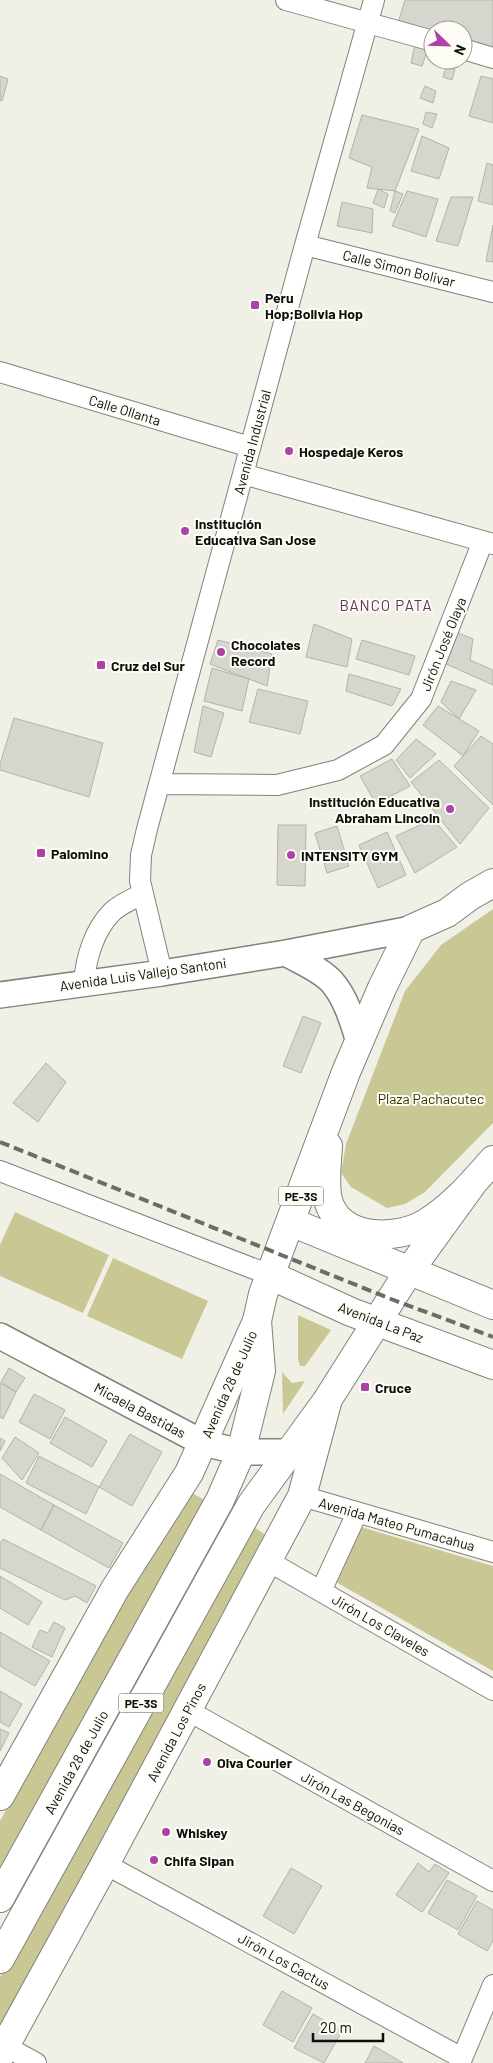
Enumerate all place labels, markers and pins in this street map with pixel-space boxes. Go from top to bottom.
place label: Peru Hop;Bolivia Hop [265,289,363,322]
marker: Peru Hop;Bolivia Hop [249,299,261,311]
place label: Hospedaje Keros [299,443,403,460]
marker: Hospedaje Keros [283,445,295,457]
place label: Institución Educativa San Jose [195,515,317,548]
marker: Institución Educativa San Jose [179,525,191,537]
place label: Chocolates Record [231,636,301,669]
marker: Chocolates Record [215,646,227,658]
place label: Cruz del Sur [111,657,185,674]
marker: Cruz del Sur [95,659,107,671]
place label: Institución Educativa Abraham Lincoln [309,793,440,826]
marker: Institución Educativa Abraham Lincoln [444,803,456,815]
place label: Palomino [51,845,109,862]
marker: Palomino [35,847,47,859]
place label: INTENSITY GYM [301,847,398,864]
marker: INTENSITY GYM [285,849,297,861]
place label: Cruce [375,1379,412,1396]
marker: Cruce [359,1381,371,1393]
place label: Olva Courier [217,1754,293,1771]
marker: Olva Courier [201,1756,213,1768]
place label: Whiskey [176,1824,228,1841]
marker: Whiskey [160,1826,172,1838]
place label: Chifa Sipan [164,1852,234,1869]
marker: Chifa Sipan [148,1854,160,1866]

